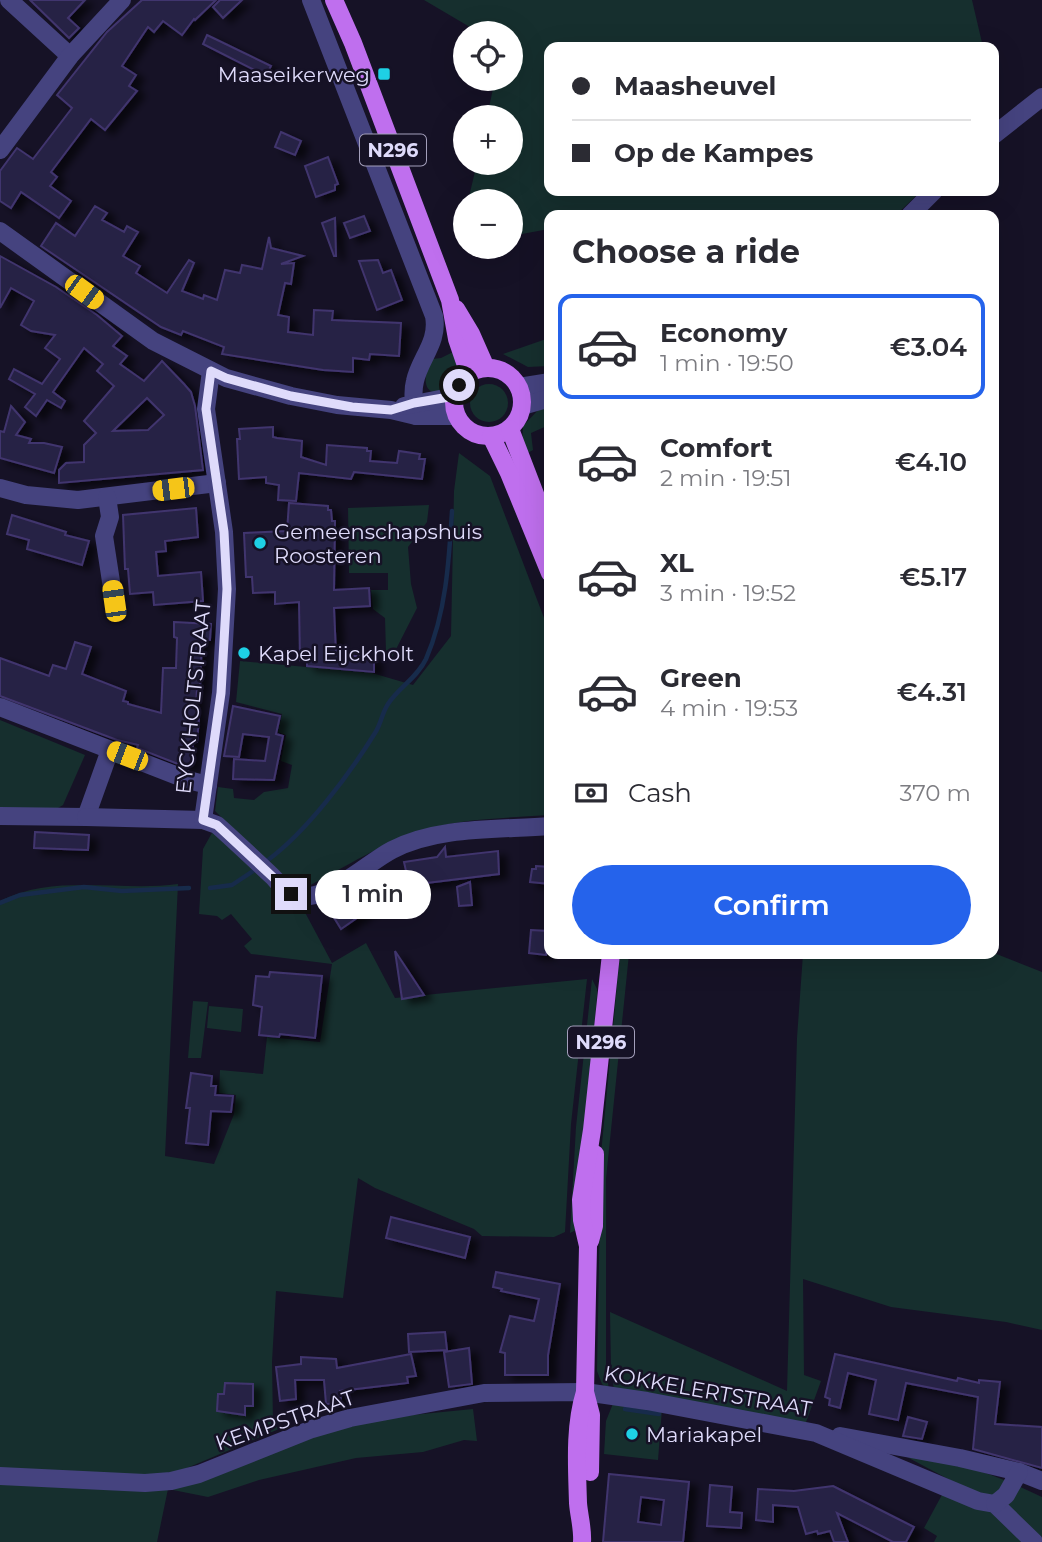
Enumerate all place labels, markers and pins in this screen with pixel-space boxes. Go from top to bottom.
place label: Maaseikerweg [218,62,370,87]
marker: Maaseikerweg [376,66,392,82]
place label: Gemeenschapshuis Roosteren [274,519,482,568]
marker: Gemeenschapshuis Roosteren [252,535,268,551]
place label: Kapel Eijckholt [258,641,414,666]
marker: Kapel Eijckholt [236,645,252,661]
place label: Mariakapel [646,1422,762,1447]
marker: Mariakapel [624,1426,640,1442]

